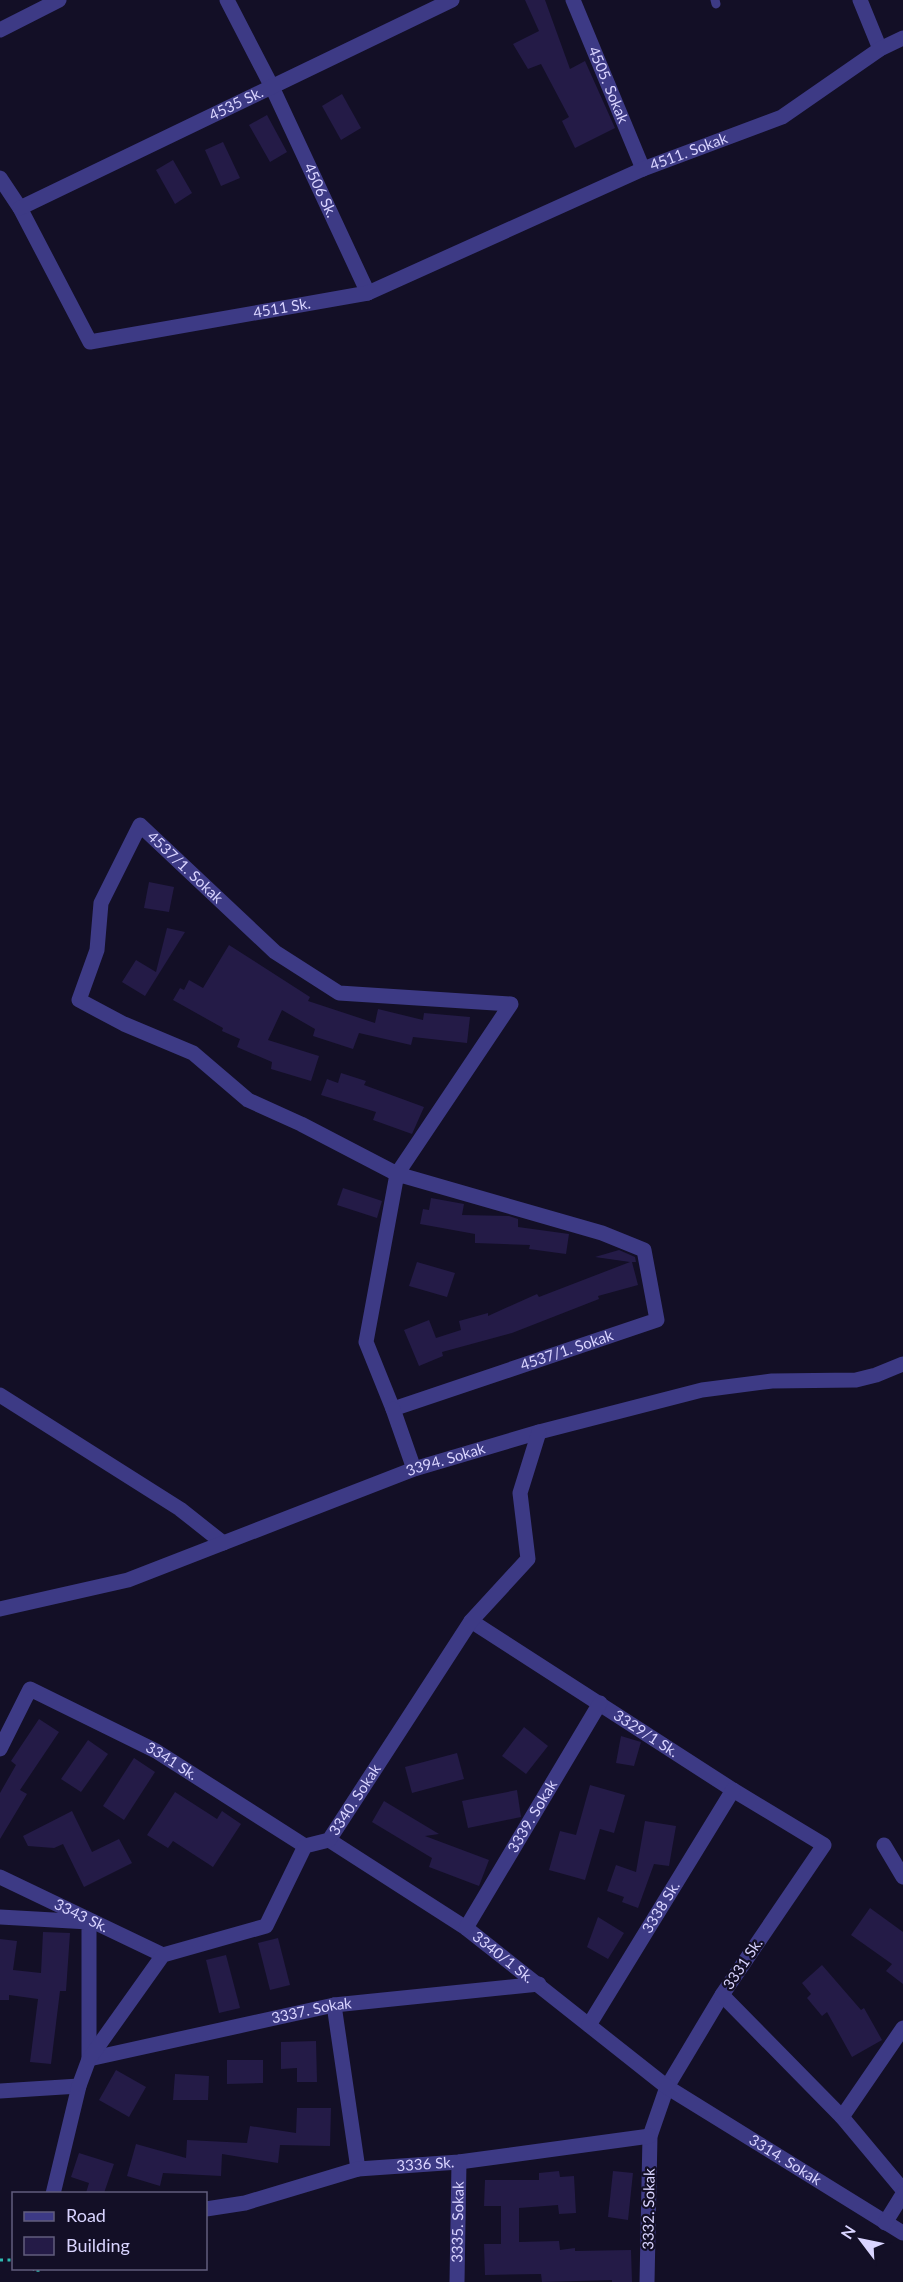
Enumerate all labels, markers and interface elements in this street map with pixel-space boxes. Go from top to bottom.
street label: 4505. Sokak [585,44,633,126]
street label: 4535 Sk. [206,82,266,124]
street label: 4511. Sokak [647,128,730,174]
street label: 4506 Sk. [301,160,341,220]
street label: 4511 Sk. [252,293,312,321]
street label: 4537/1. Sokak [144,827,228,907]
street label: 4537/1. Sokak [518,1325,616,1373]
street label: 3394. Sokak [403,1438,487,1479]
street label: 3329/1 Sk. [611,1705,682,1760]
street label: 3341 Sk. [143,1737,201,1783]
street label: 3340. Sokak [324,1760,384,1839]
street label: 3339. Sokak [503,1776,560,1855]
street label: 3338 Sk. [637,1877,683,1936]
street label: 3343 Sk. [52,1894,112,1936]
street label: 3340/1 Sk. [469,1927,538,1986]
street label: 3331 Sk. [719,1934,766,1992]
street label: 3337. Sokak [270,1993,353,2027]
street label: 3314. Sokak [746,2130,825,2189]
street label: 3336 Sk. [396,2152,455,2174]
street label: 3332. Sokak [638,2168,658,2250]
street label: 3335. Sokak [447,2181,467,2263]
legend [12,2192,207,2270]
text: Road [66,2204,106,2226]
north arrow [831,2210,891,2270]
text: N [837,2222,859,2242]
text: Building [66,2234,130,2256]

